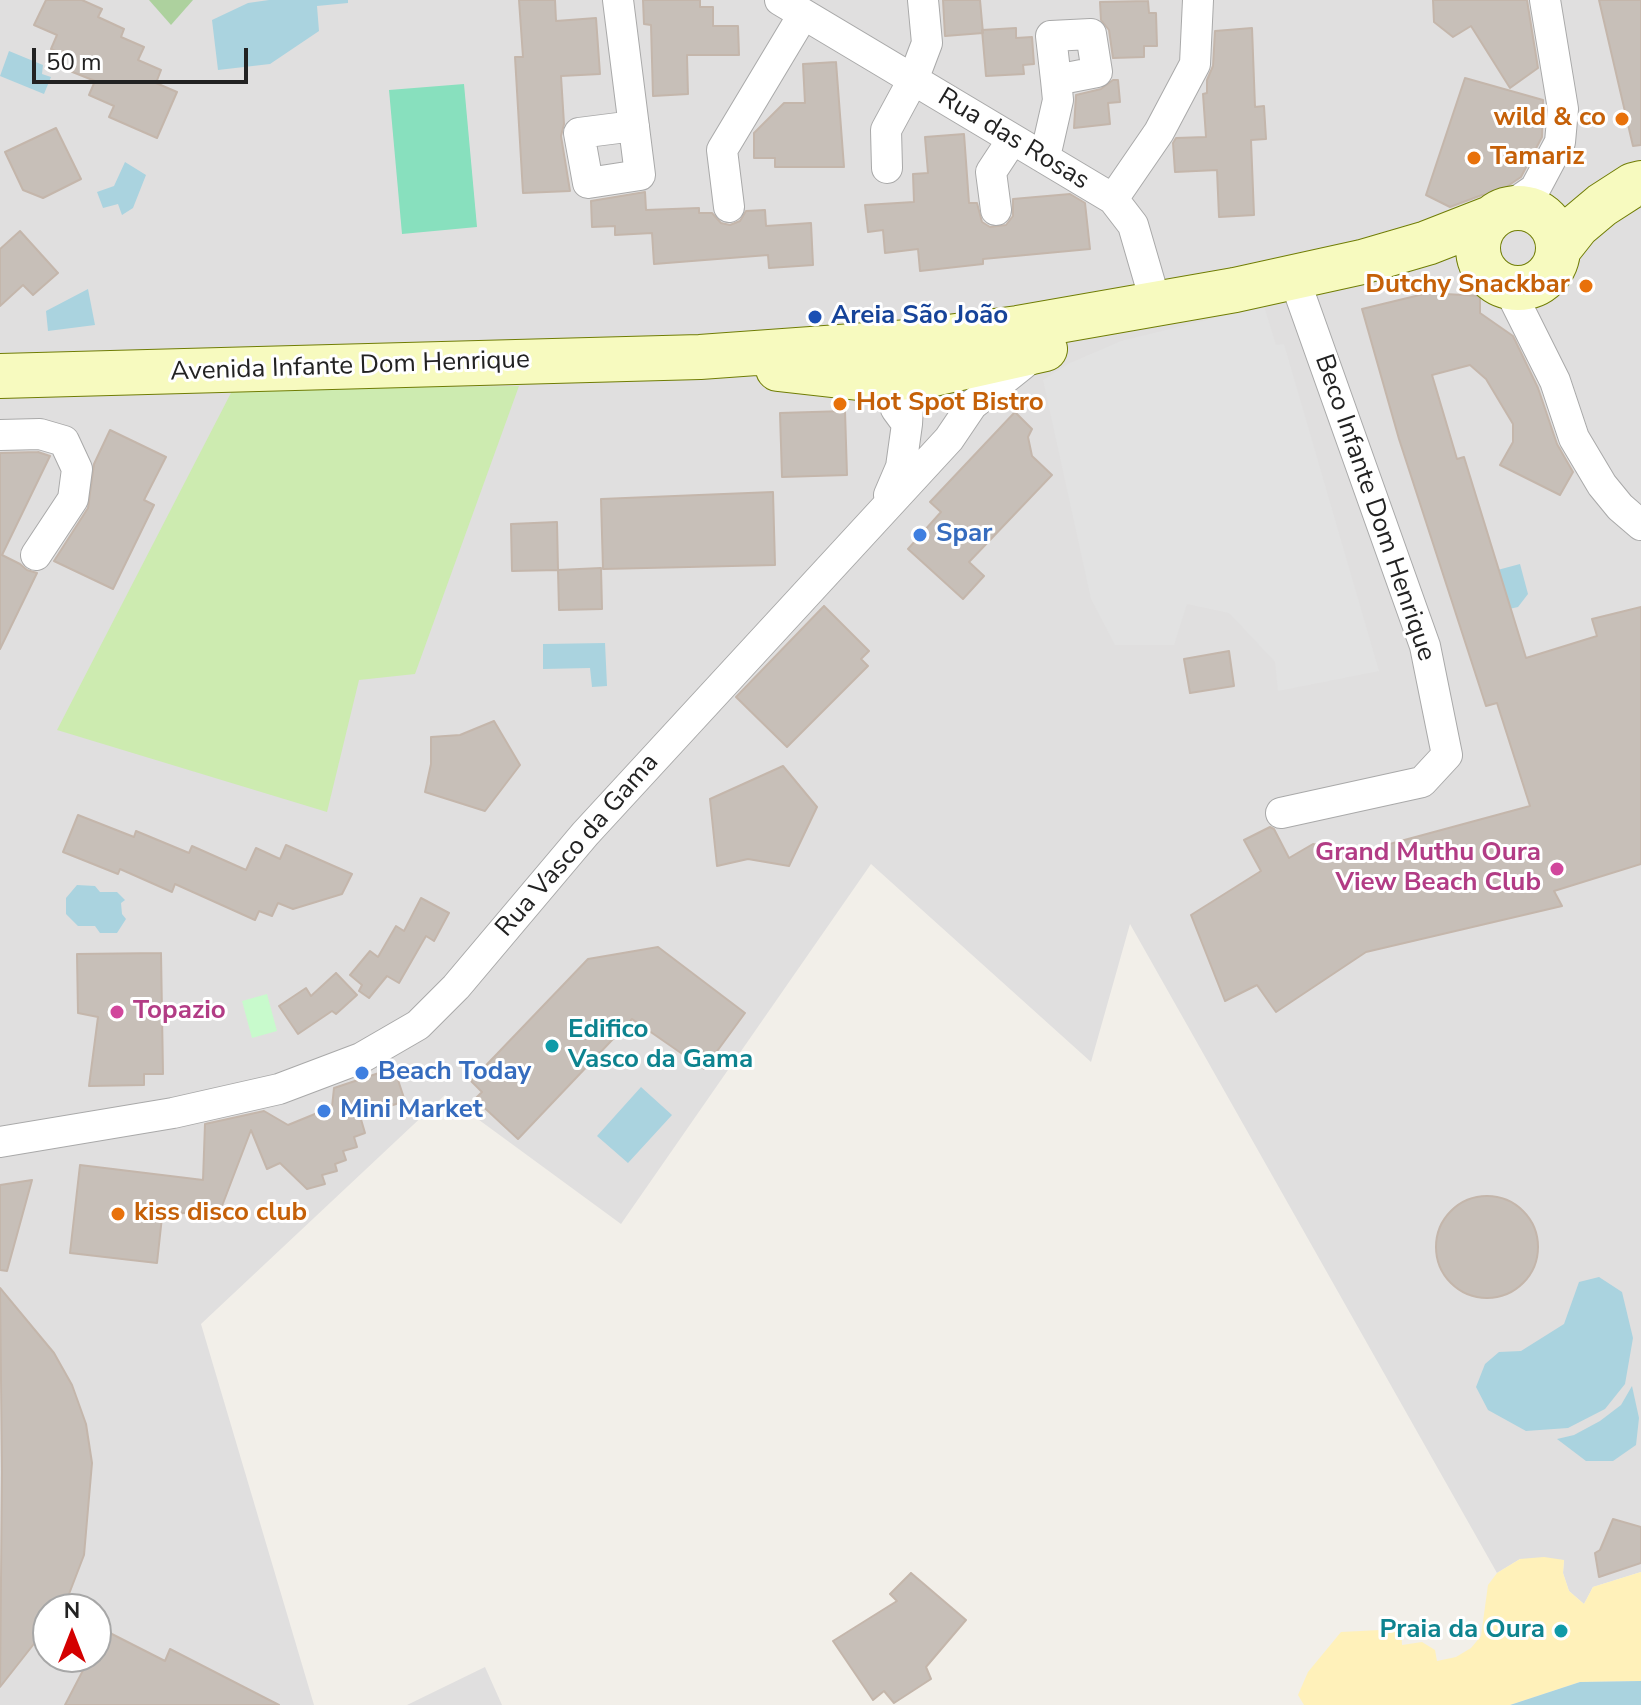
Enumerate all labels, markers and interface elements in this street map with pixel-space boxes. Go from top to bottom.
scale bar [36,32,252,82]
text: 50 m [46,46,102,78]
street label: Rua das Rosas [932,83,1094,197]
place label: wild & co [1494,103,1606,135]
marker: wild & co [1613,110,1631,128]
place label: Tamariz [1490,142,1585,174]
marker: Tamariz [1465,149,1483,167]
place label: Dutchy Snackbar [1365,270,1570,302]
marker: Dutchy Snackbar [1577,277,1595,295]
place label: Areia São João [831,301,1008,333]
marker: Areia São João [806,308,824,326]
street label: Avenida Infante Dom Henrique [170,345,530,389]
street label: Beco Infante Dom Henrique [1307,351,1441,665]
place label: Hot Spot Bistro [856,388,1044,420]
marker: Hot Spot Bistro [831,395,849,413]
place label: Spar [936,519,992,551]
marker: Spar [911,526,929,544]
street label: Rua Vasco da Gama [490,748,666,944]
place label: Grand Muthu Oura View Beach Club [1315,838,1541,900]
marker: Grand Muthu Oura View Beach Club [1548,860,1566,878]
place label: Topazio [133,996,226,1028]
marker: Topazio [108,1003,126,1021]
place label: Edifico Vasco da Gama [568,1015,753,1076]
marker: Edifico Vasco da Gama [543,1037,561,1055]
place label: Beach Today [378,1057,531,1089]
marker: Beach Today [353,1064,371,1082]
place label: Mini Market [340,1095,483,1127]
marker: Mini Market [315,1102,333,1120]
place label: kiss disco club [134,1198,307,1230]
marker: kiss disco club [109,1205,127,1223]
north arrow [32,1593,112,1673]
text: N [64,1596,80,1626]
place label: Praia da Oura [1380,1615,1545,1647]
marker: Praia da Oura [1552,1622,1570,1640]

